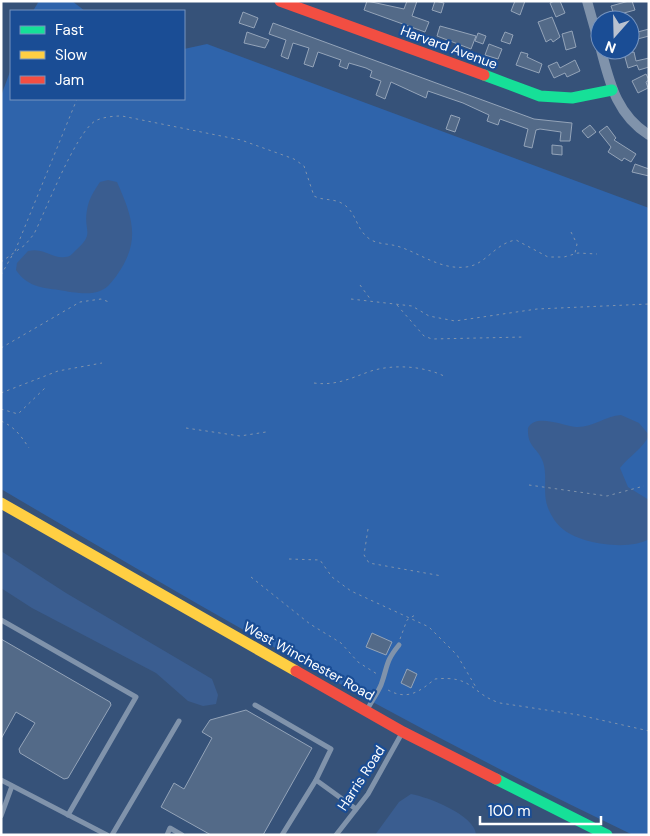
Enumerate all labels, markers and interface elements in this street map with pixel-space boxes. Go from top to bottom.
legend [10,10,185,100]
north arrow [590,10,640,60]
text: Fast [55,20,84,40]
street label: Harvard Avenue [398,21,500,73]
text: N [603,37,618,57]
text: Slow [55,45,88,65]
text: Jam [55,70,84,90]
street label: West Winchester Road [240,617,378,705]
street label: Harris Road [333,742,389,814]
scale bar [480,794,601,826]
text: 100 m [488,801,531,821]

